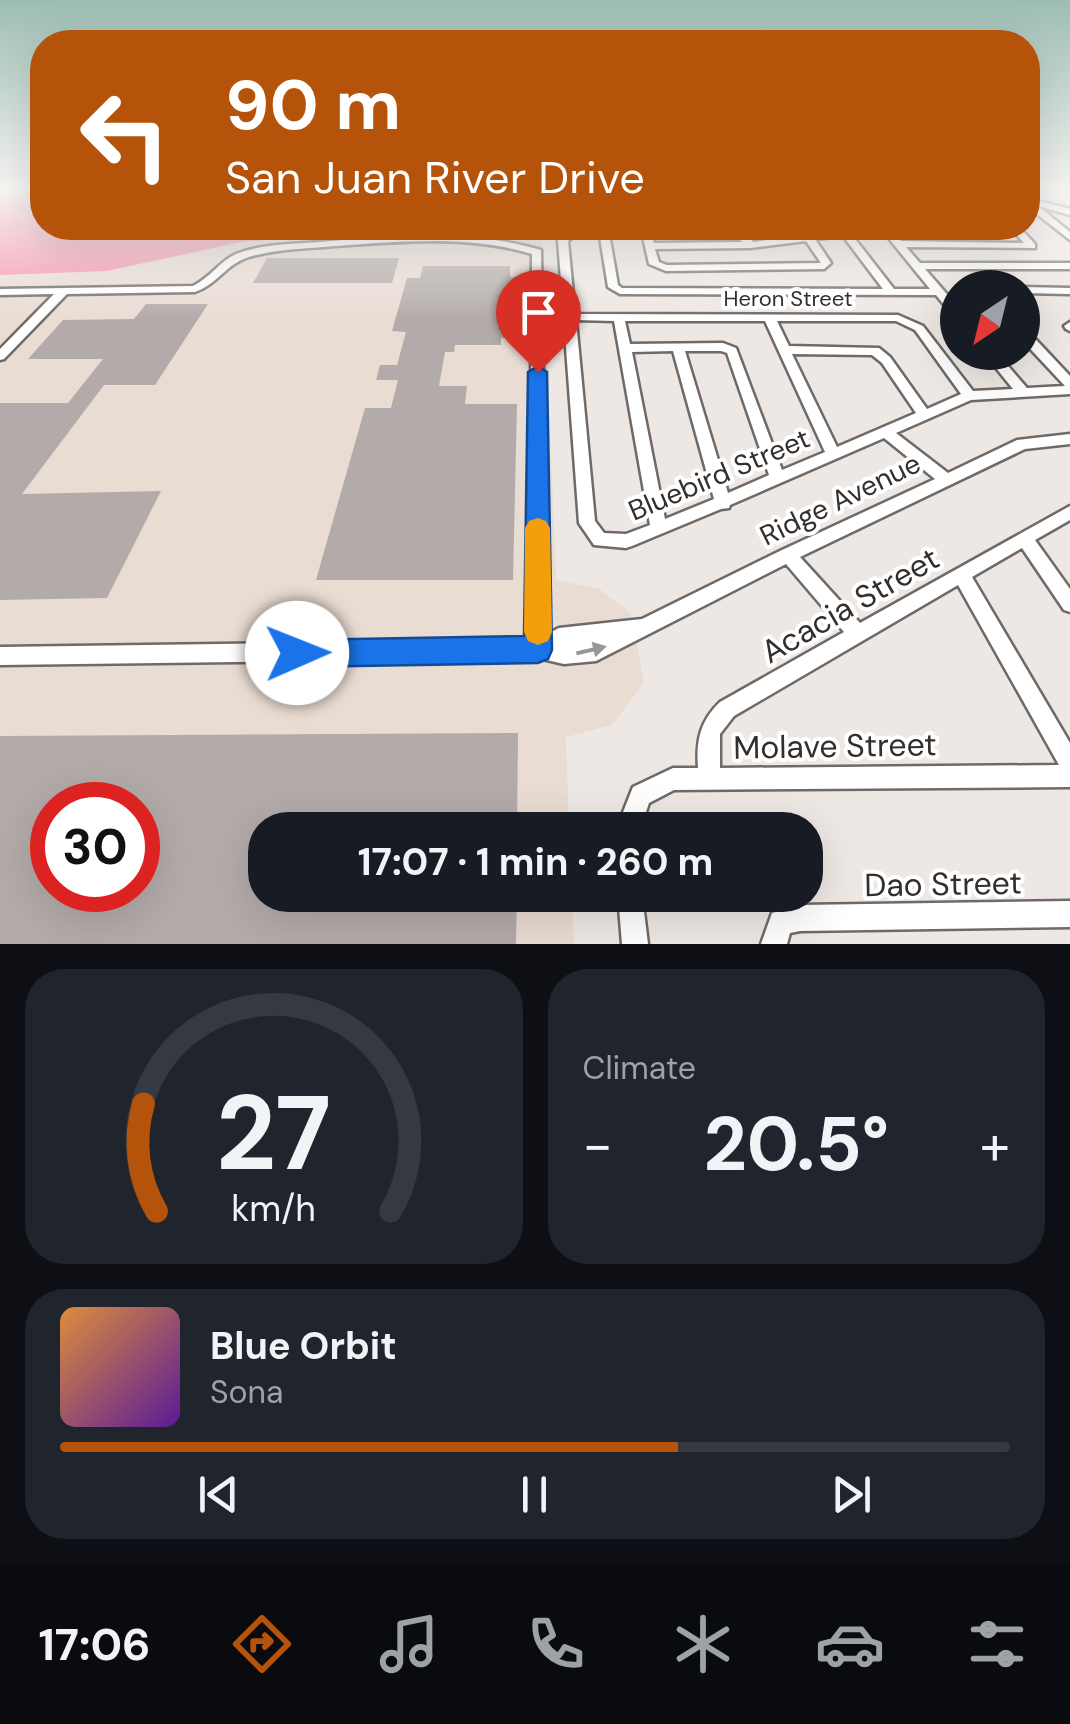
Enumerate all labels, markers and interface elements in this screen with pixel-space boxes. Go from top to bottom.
text: 90 m [225,60,401,151]
icon: left [60,70,190,200]
text: San Juan River Drive [225,148,645,207]
pin [496,270,581,373]
north arrow [940,270,1040,370]
map controls [940,270,1040,370]
street label: Heron Street [723,284,853,313]
icon: arrive [511,285,566,340]
street label: Bluebird Street [623,420,815,529]
street label: Ridge Avenue [754,445,927,554]
street label: Acacia Street [753,537,947,673]
position arrow [245,601,349,705]
one-way arrow [576,642,607,658]
street label: Molave Street [733,723,937,769]
speed limit sign: 30 [30,782,160,912]
text: 17:07 · 1 min · 260 m [358,837,713,887]
street label: Dao Street [864,862,1022,906]
text: Climate [583,1047,696,1089]
text: 27 [216,1066,331,1201]
text: 20.5° [703,1096,889,1193]
text: − [583,1109,613,1181]
text: + [980,1109,1010,1181]
text: km/h [232,1186,316,1232]
text: Blue Orbit [210,1321,397,1371]
text: Sona [210,1371,283,1413]
icon: previous [191,1467,246,1522]
icon: pause [507,1467,562,1522]
icon: next [824,1467,879,1522]
icon: directions [227,1609,297,1679]
icon: music [374,1609,444,1679]
icon: phone [521,1609,591,1679]
icon: climate [668,1609,738,1679]
icon: car [815,1609,885,1679]
icon: filters [962,1609,1032,1679]
text: 17:06 [38,1615,151,1674]

